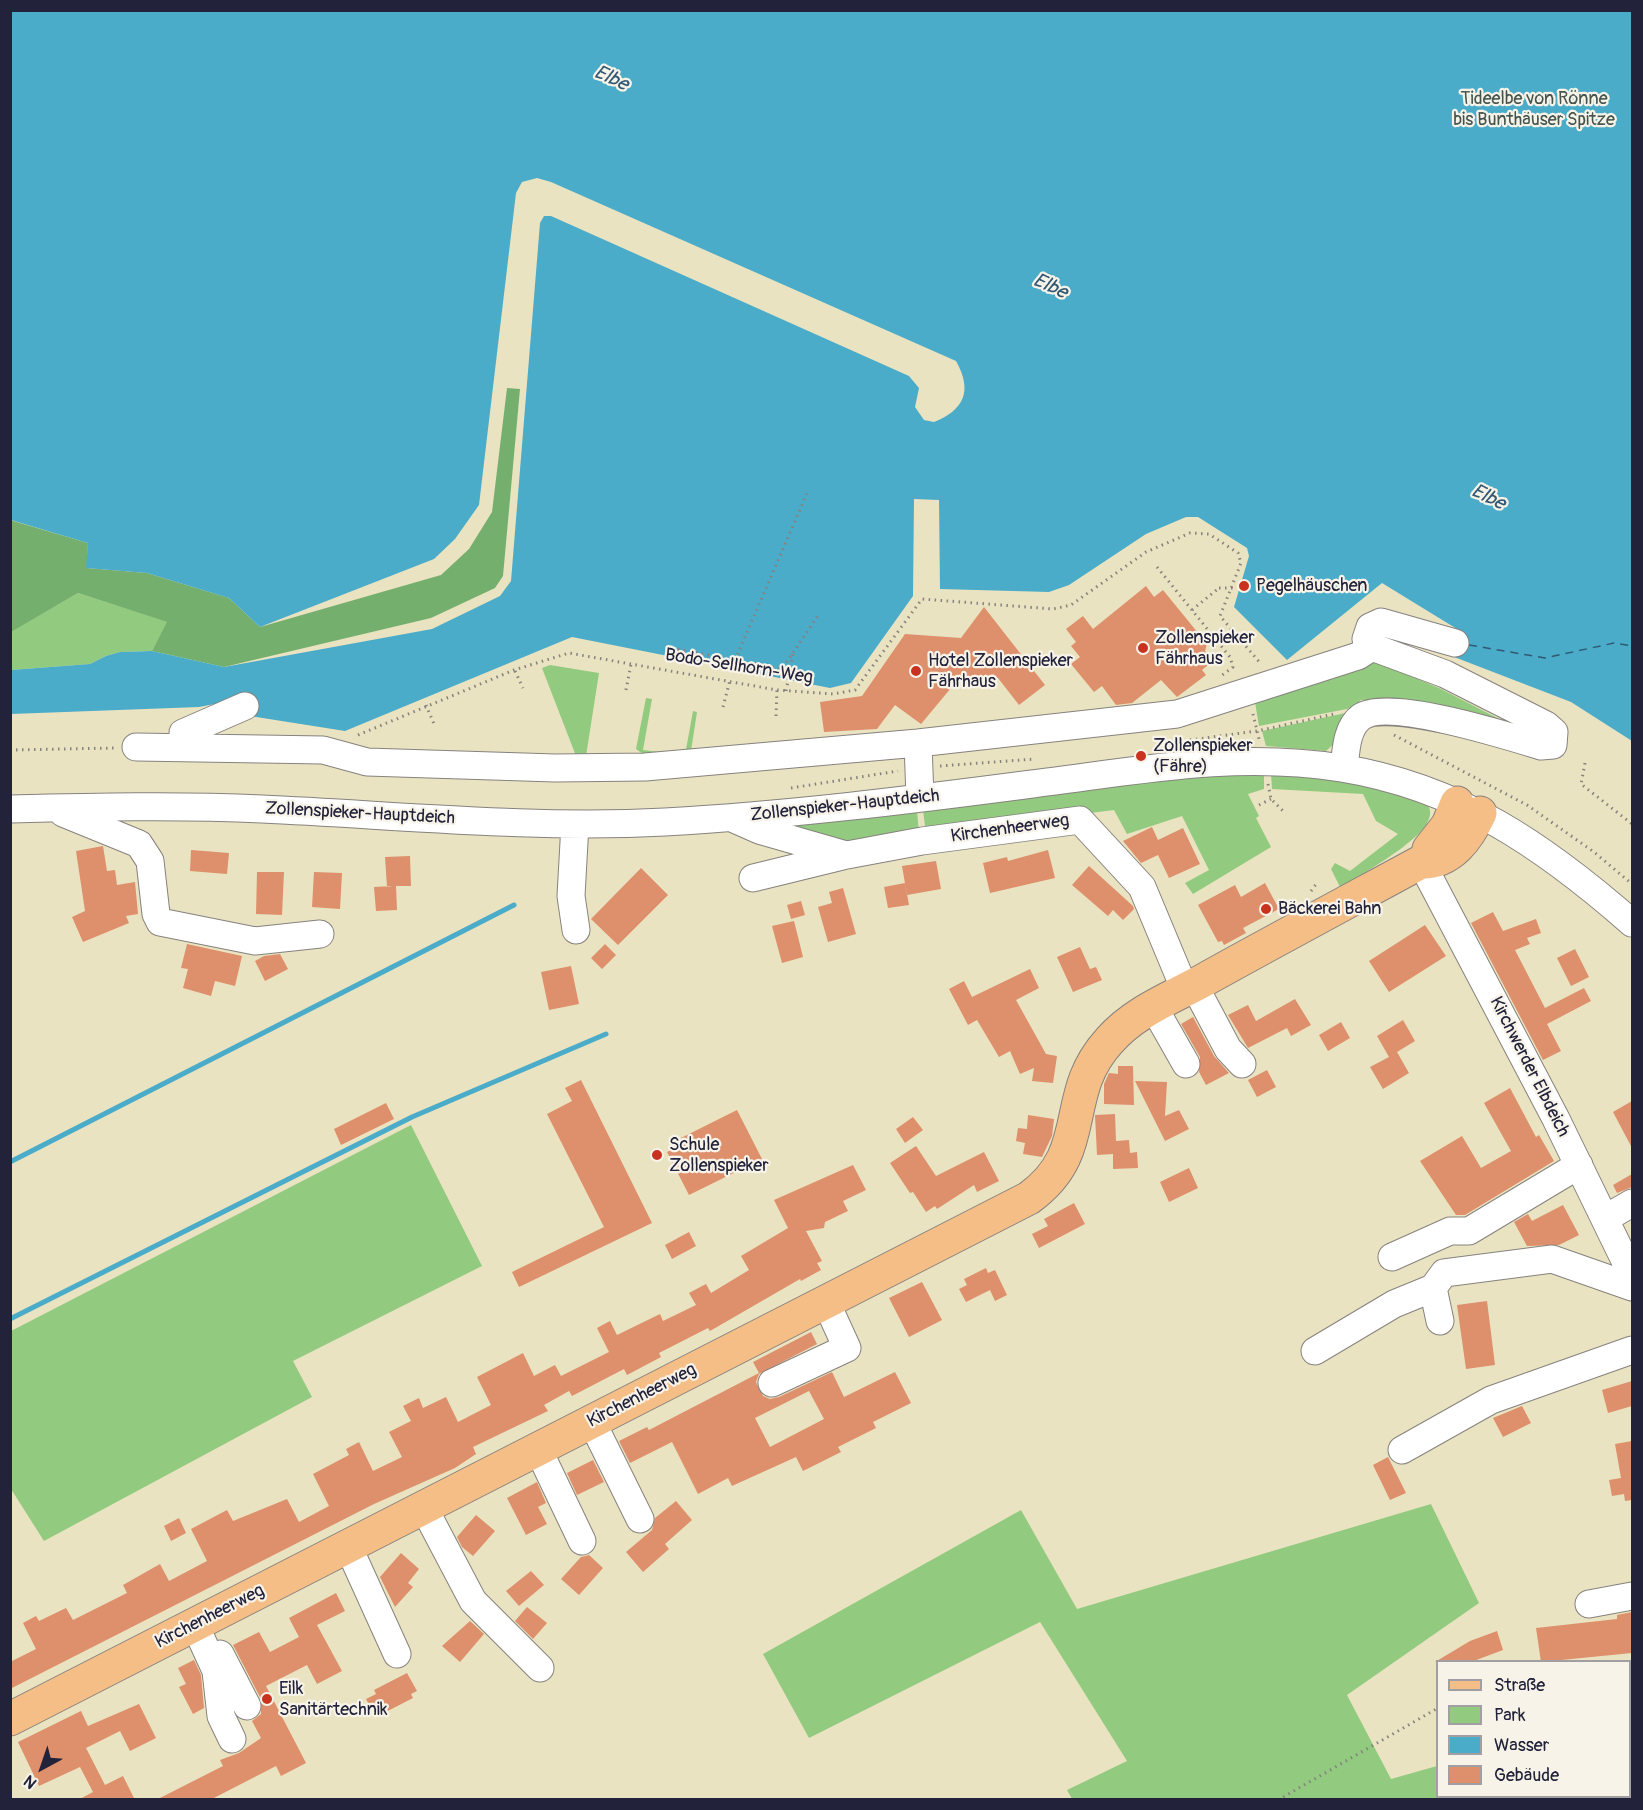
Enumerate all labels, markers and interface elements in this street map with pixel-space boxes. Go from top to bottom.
water label: Elbe [590,61,632,97]
park label: Tideelbe von Rönne bis Bunthäuser Spitze [1453,88,1615,130]
water label: Elbe [1029,269,1071,305]
water label: Elbe [1467,480,1509,516]
place label: Pegelhäuschen [1256,575,1367,597]
marker: Pegelhäuschen [1237,579,1251,593]
place label: Zollenspieker Fährhaus [1155,627,1255,670]
marker: Zollenspieker Fährhaus [1136,641,1150,655]
street label: Bodo-Sellhorn-Weg [664,645,814,689]
place label: Hotel Zollenspieker Fährhaus [928,650,1073,692]
marker: Hotel Zollenspieker Fährhaus [909,664,923,678]
place label: Zollenspieker (Fähre) [1153,735,1253,777]
marker: Zollenspieker (Fähre) [1134,749,1148,763]
street label: Zollenspieker-Hauptdeich [749,785,941,827]
street label: Zollenspieker-Hauptdeich [265,798,455,830]
street label: Kirchenheerweg [949,810,1071,848]
place label: Bäckerei Bahn [1278,898,1382,920]
marker: Bäckerei Bahn [1259,902,1273,916]
street label: Kirchwerder Elbdeich [1484,993,1574,1141]
place label: Schule Zollenspieker [669,1134,769,1176]
marker: Schule Zollenspieker [650,1148,664,1162]
street label: Kirchenheerweg [584,1359,700,1433]
street label: Kirchenheerweg [152,1580,268,1654]
legend [1436,1660,1631,1798]
text: Straße [1494,1674,1545,1697]
place label: Eilk Sanitärtechnik [279,1678,388,1720]
marker: Eilk Sanitärtechnik [260,1692,274,1706]
text: Park [1494,1704,1526,1727]
text: Wasser [1494,1734,1549,1757]
north arrow [12,1738,72,1798]
text: Gebäude [1494,1764,1559,1787]
text: N [20,1771,41,1793]

